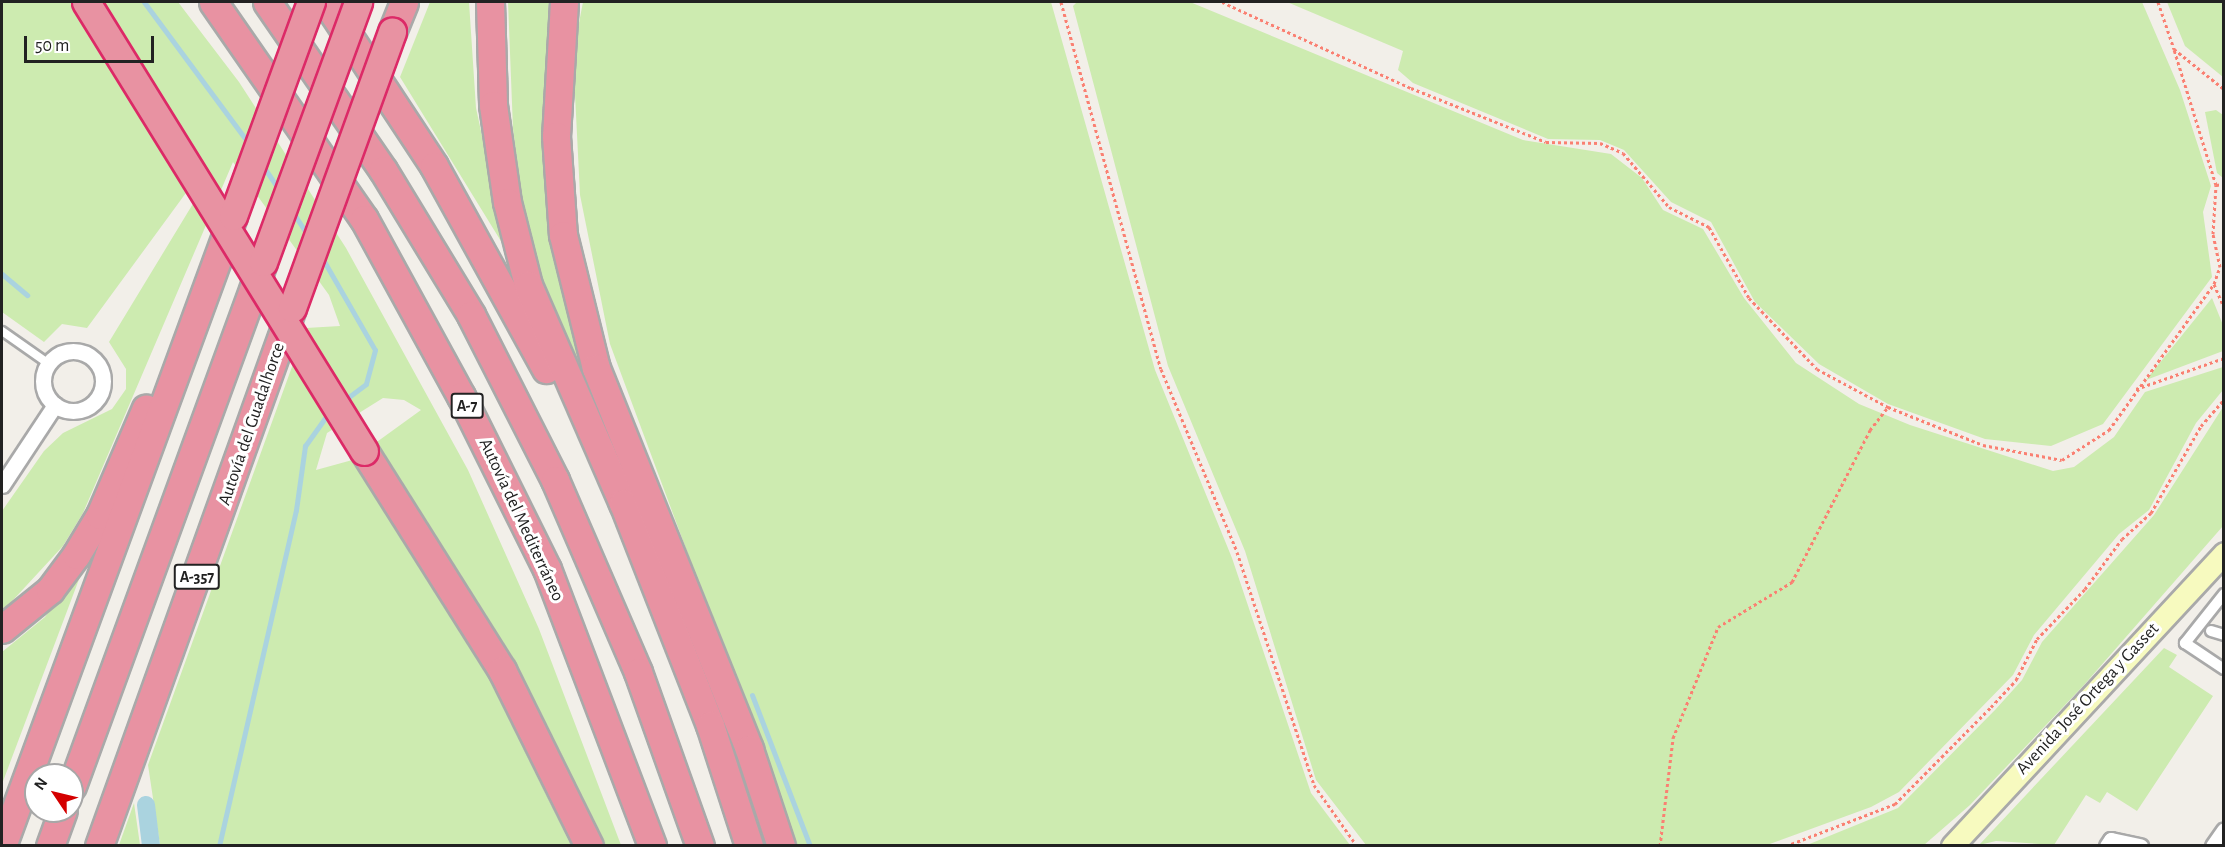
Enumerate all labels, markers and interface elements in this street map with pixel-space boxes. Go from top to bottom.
scale bar [27,24,158,62]
text: 50 m [35,37,69,55]
street label: Autovía del Guadalhorce [214,340,290,508]
road number: A-7 [450,393,484,419]
street label: Autovía del Mediterráneo [474,435,568,605]
road number: A-357 [173,564,221,590]
street label: Avenida José Ortega y Gasset [2012,619,2164,779]
north arrow [24,763,84,823]
text: N [31,775,51,793]

